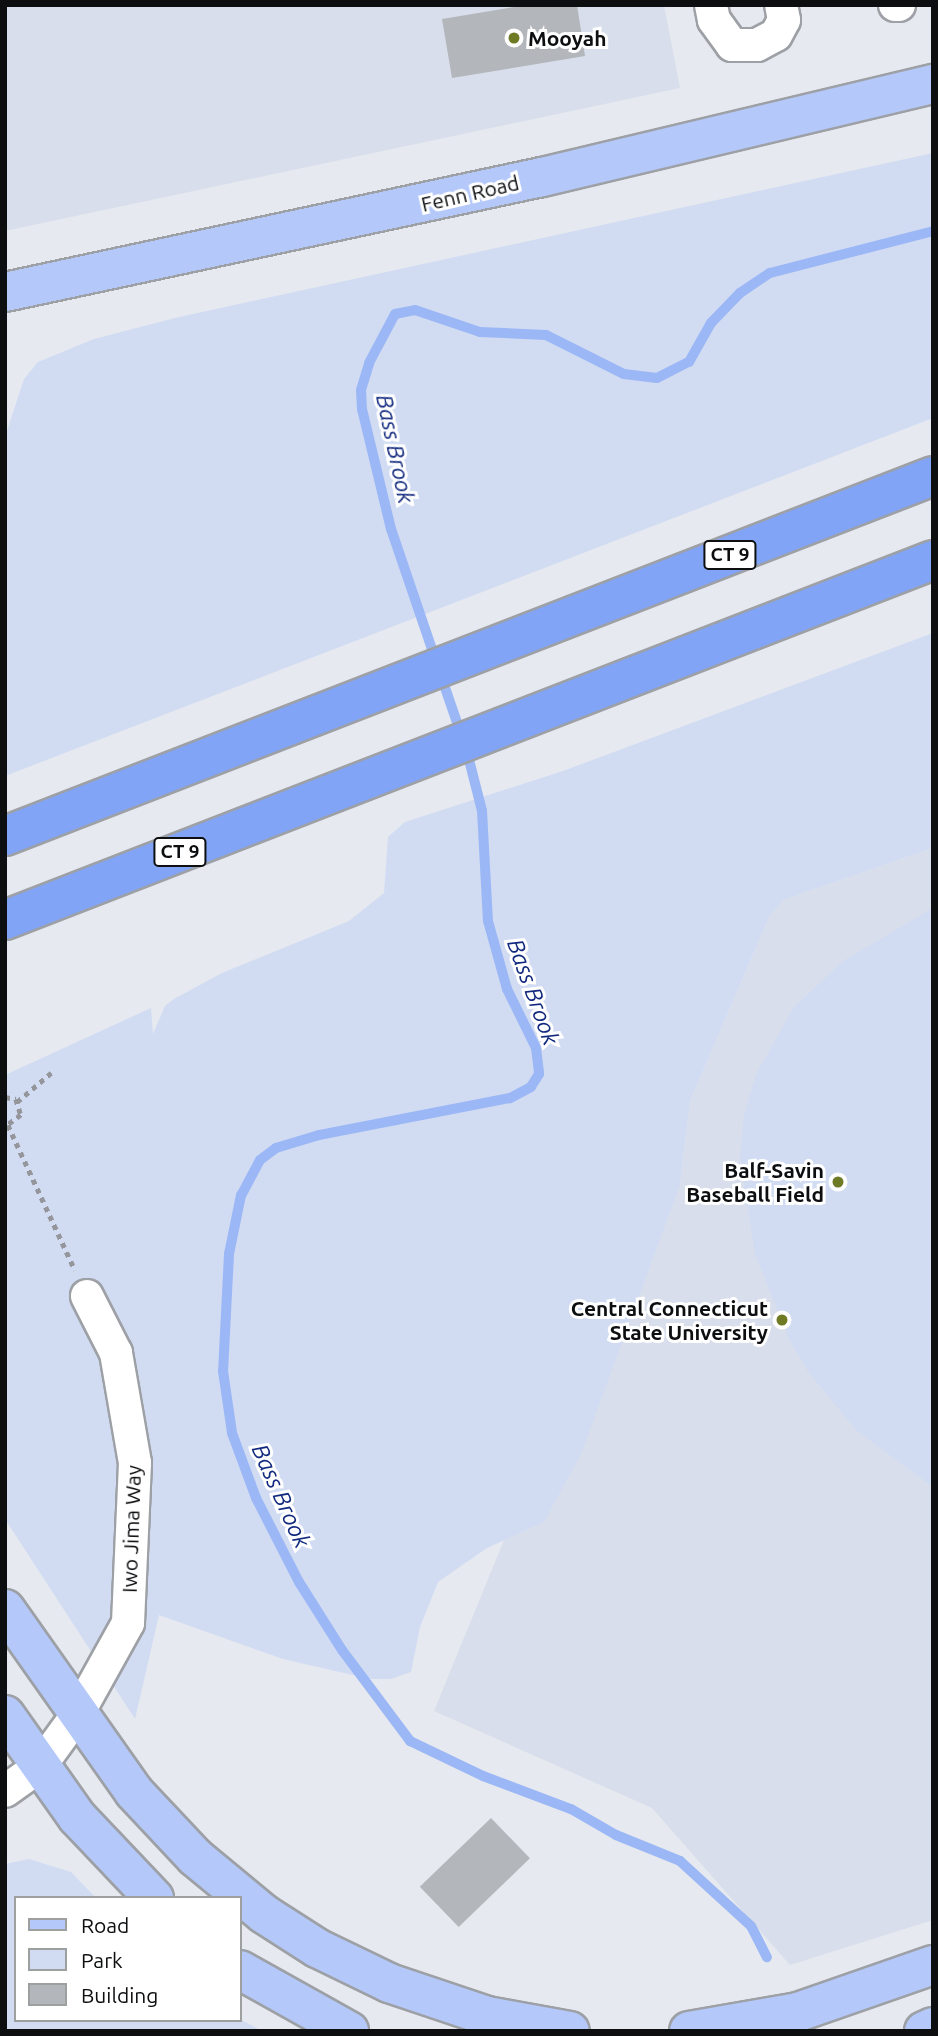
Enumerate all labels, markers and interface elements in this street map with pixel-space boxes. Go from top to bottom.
place label: Mooyah [528,25,606,51]
marker: Mooyah [506,30,522,46]
street label: Fenn Road [419,169,521,217]
water label: Bass Brook [370,392,420,506]
road number: CT 9 [702,540,758,570]
road number: CT 9 [152,836,208,867]
water label: Bass Brook [501,935,565,1049]
place label: Balf-Savin Baseball Field [686,1157,824,1207]
marker: Balf-Savin Baseball Field [830,1174,846,1190]
place label: Central Connecticut State University [571,1295,768,1345]
marker: Central Connecticut State University [774,1312,790,1328]
water label: Bass Brook [246,1440,316,1552]
street label: Iwo Jima Way [116,1465,146,1593]
legend [14,1896,242,2022]
text: Road [81,1913,129,1937]
text: Park [81,1948,123,1972]
text: Building [81,1983,158,2007]

